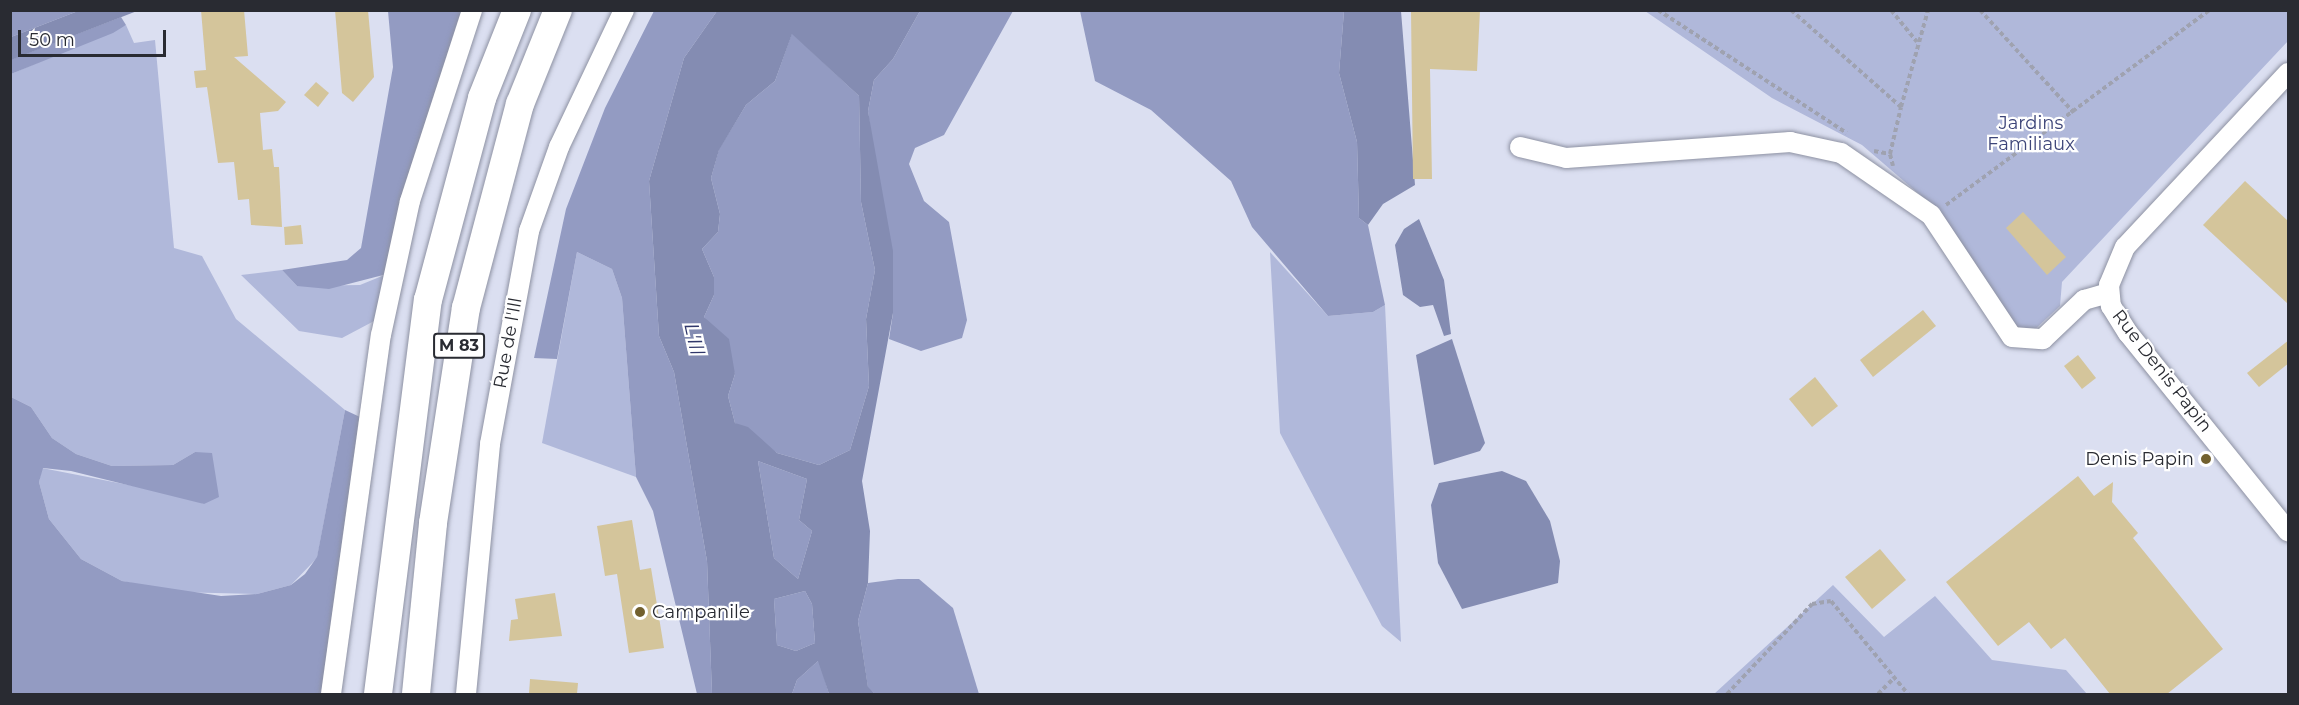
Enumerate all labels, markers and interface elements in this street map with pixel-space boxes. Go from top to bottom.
scale bar [21,18,170,56]
text: 50 m [29,29,75,51]
park label: Jardins Familiaux [1987,113,2075,156]
street label: Rue de l'Ill [489,296,527,390]
street label: Rue Denis Papin [2107,305,2217,437]
water label: L'Ill [679,321,709,357]
road number: M 83 [432,333,486,359]
place label: Denis Papin [2085,448,2194,470]
marker: Denis Papin [2199,452,2213,466]
place label: Campanile [652,601,750,623]
marker: Campanile [633,605,647,619]

